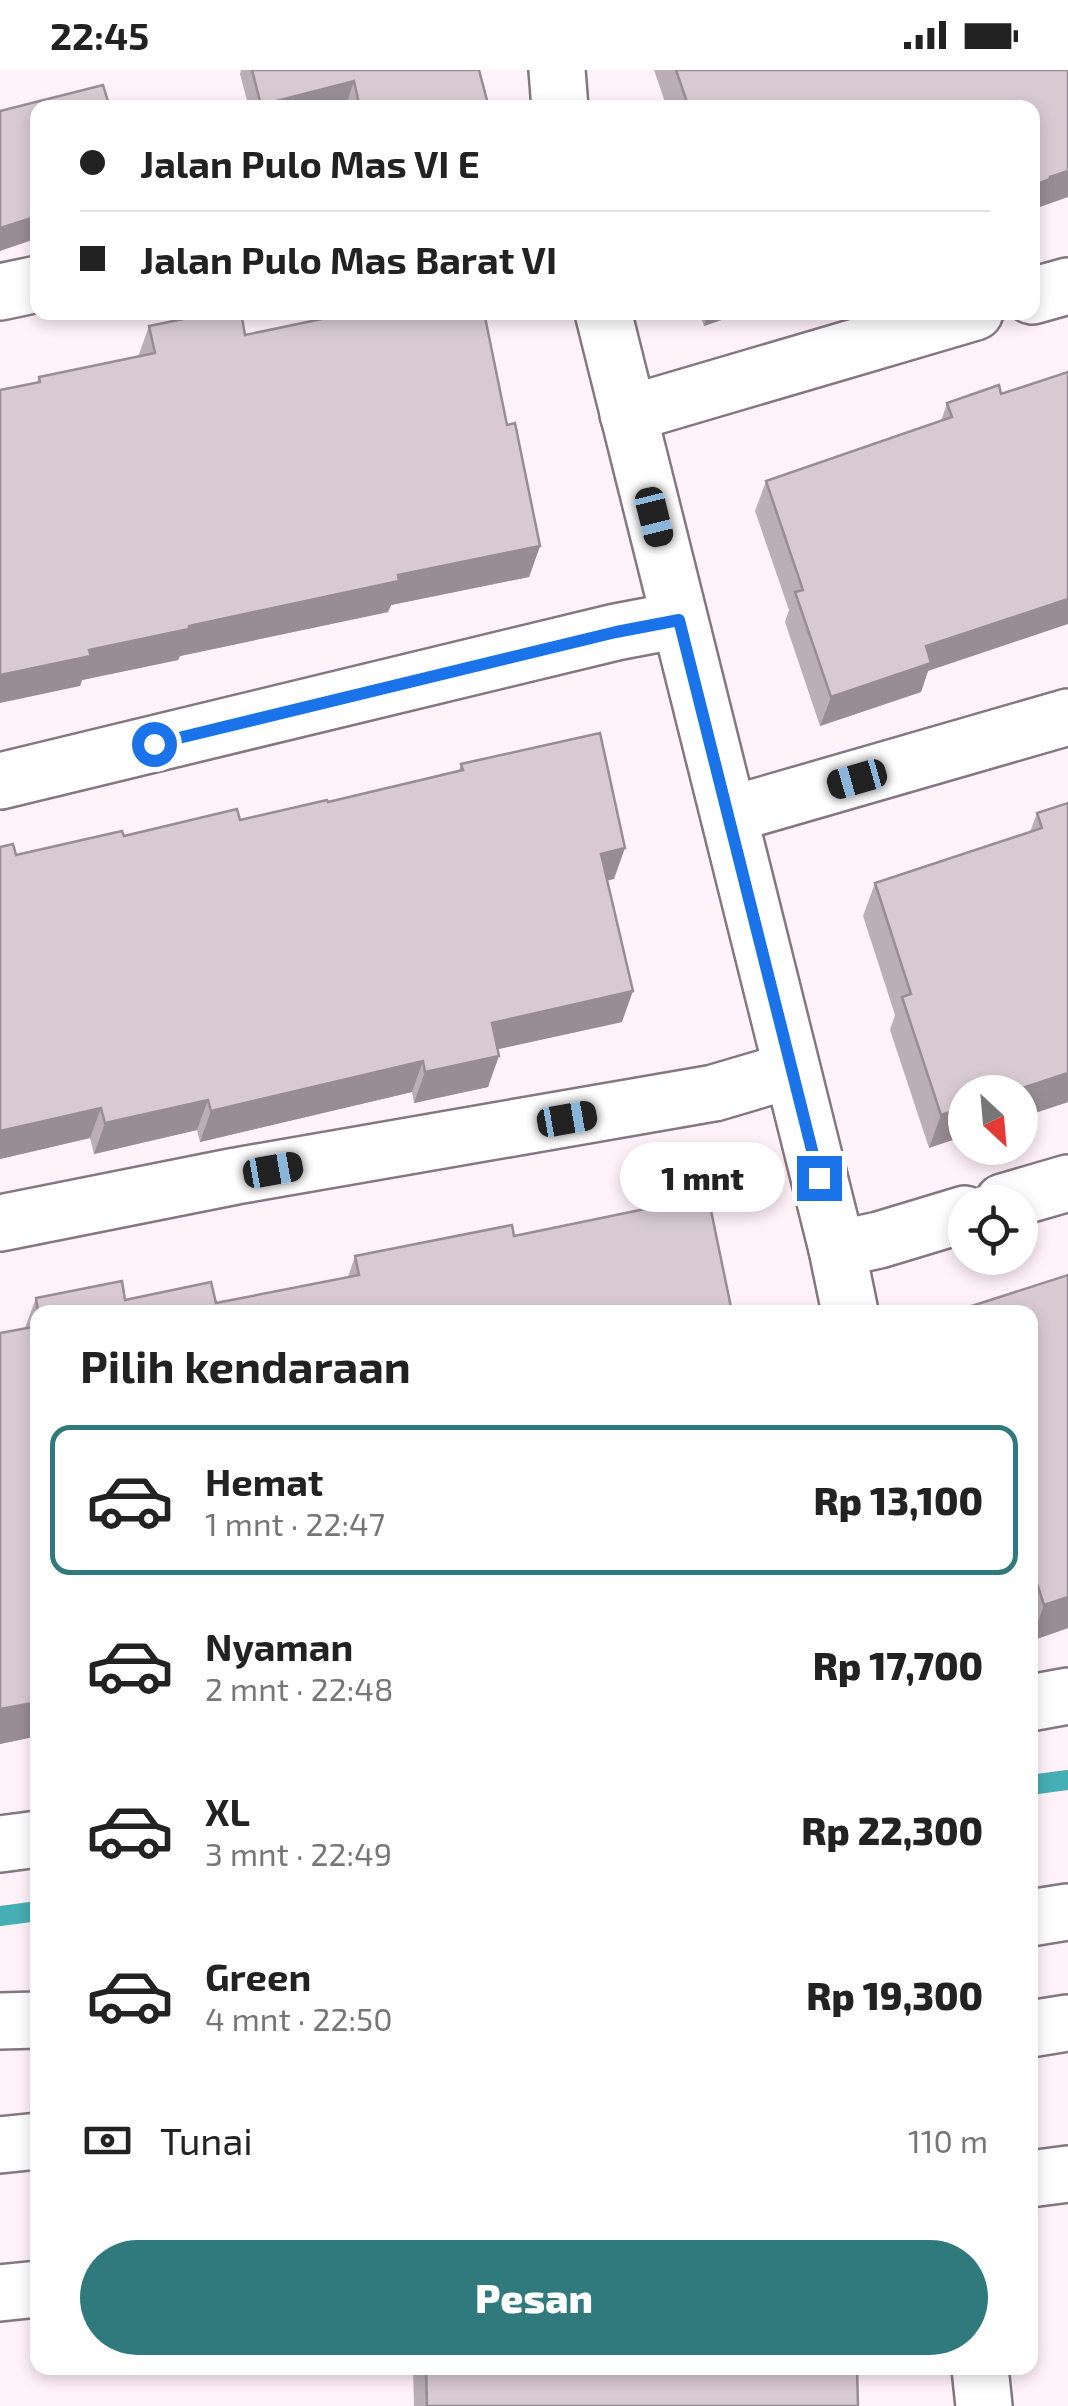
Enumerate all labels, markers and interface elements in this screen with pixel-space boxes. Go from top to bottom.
text: 22:45 [50,12,149,58]
text: Jalan Pulo Mas VI E [140,140,480,186]
text: Jalan Pulo Mas Barat VI [140,236,557,282]
car [632,484,676,550]
route start [132,722,177,767]
car [824,756,890,802]
north arrow [948,1075,1038,1165]
map controls [948,1075,1038,1275]
car [535,1099,599,1139]
callout: 1 mnt [619,1143,784,1213]
car [241,1150,305,1190]
route end [797,1156,842,1201]
text: 1 mnt [661,1158,744,1196]
button: locate [948,1185,1038,1275]
text: Pilih kendaraan [80,1338,411,1392]
icon: car [85,1455,175,1545]
text: Hemat [205,1458,323,1504]
text: Rp 13,100 [814,1477,983,1523]
text: 1 mnt · 22:47 [205,1504,385,1542]
icon: car [85,1620,175,1710]
text: Nyaman [205,1623,353,1669]
text: Rp 17,700 [813,1642,983,1688]
text: 2 mnt · 22:48 [205,1669,393,1707]
icon: car [85,1785,175,1875]
text: XL [205,1788,250,1834]
text: Rp 22,300 [801,1807,983,1853]
text: 3 mnt · 22:49 [205,1834,392,1872]
icon: car [85,1950,175,2040]
text: Green [205,1953,311,1999]
text: Rp 19,300 [806,1972,983,2018]
text: 4 mnt · 22:50 [205,1999,392,2037]
icon: cash [80,2113,135,2168]
text: Tunai [160,2117,253,2163]
text: 110 m [908,2121,988,2159]
button: Pesan [80,2240,988,2355]

